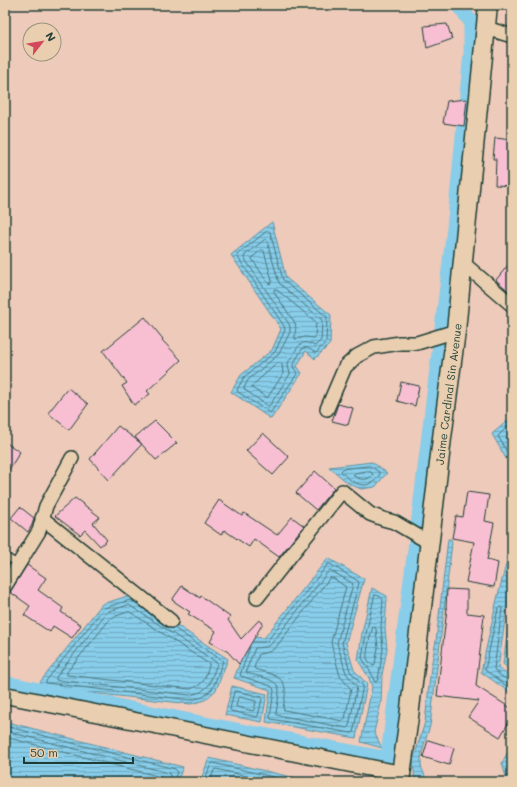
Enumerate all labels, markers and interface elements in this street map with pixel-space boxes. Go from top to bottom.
north arrow [22,22,62,62]
text: N [42,29,60,44]
street label: Jaime Cardinal Sin Avenue [431,322,464,466]
scale bar [24,739,133,765]
text: 50 m [30,744,58,760]

